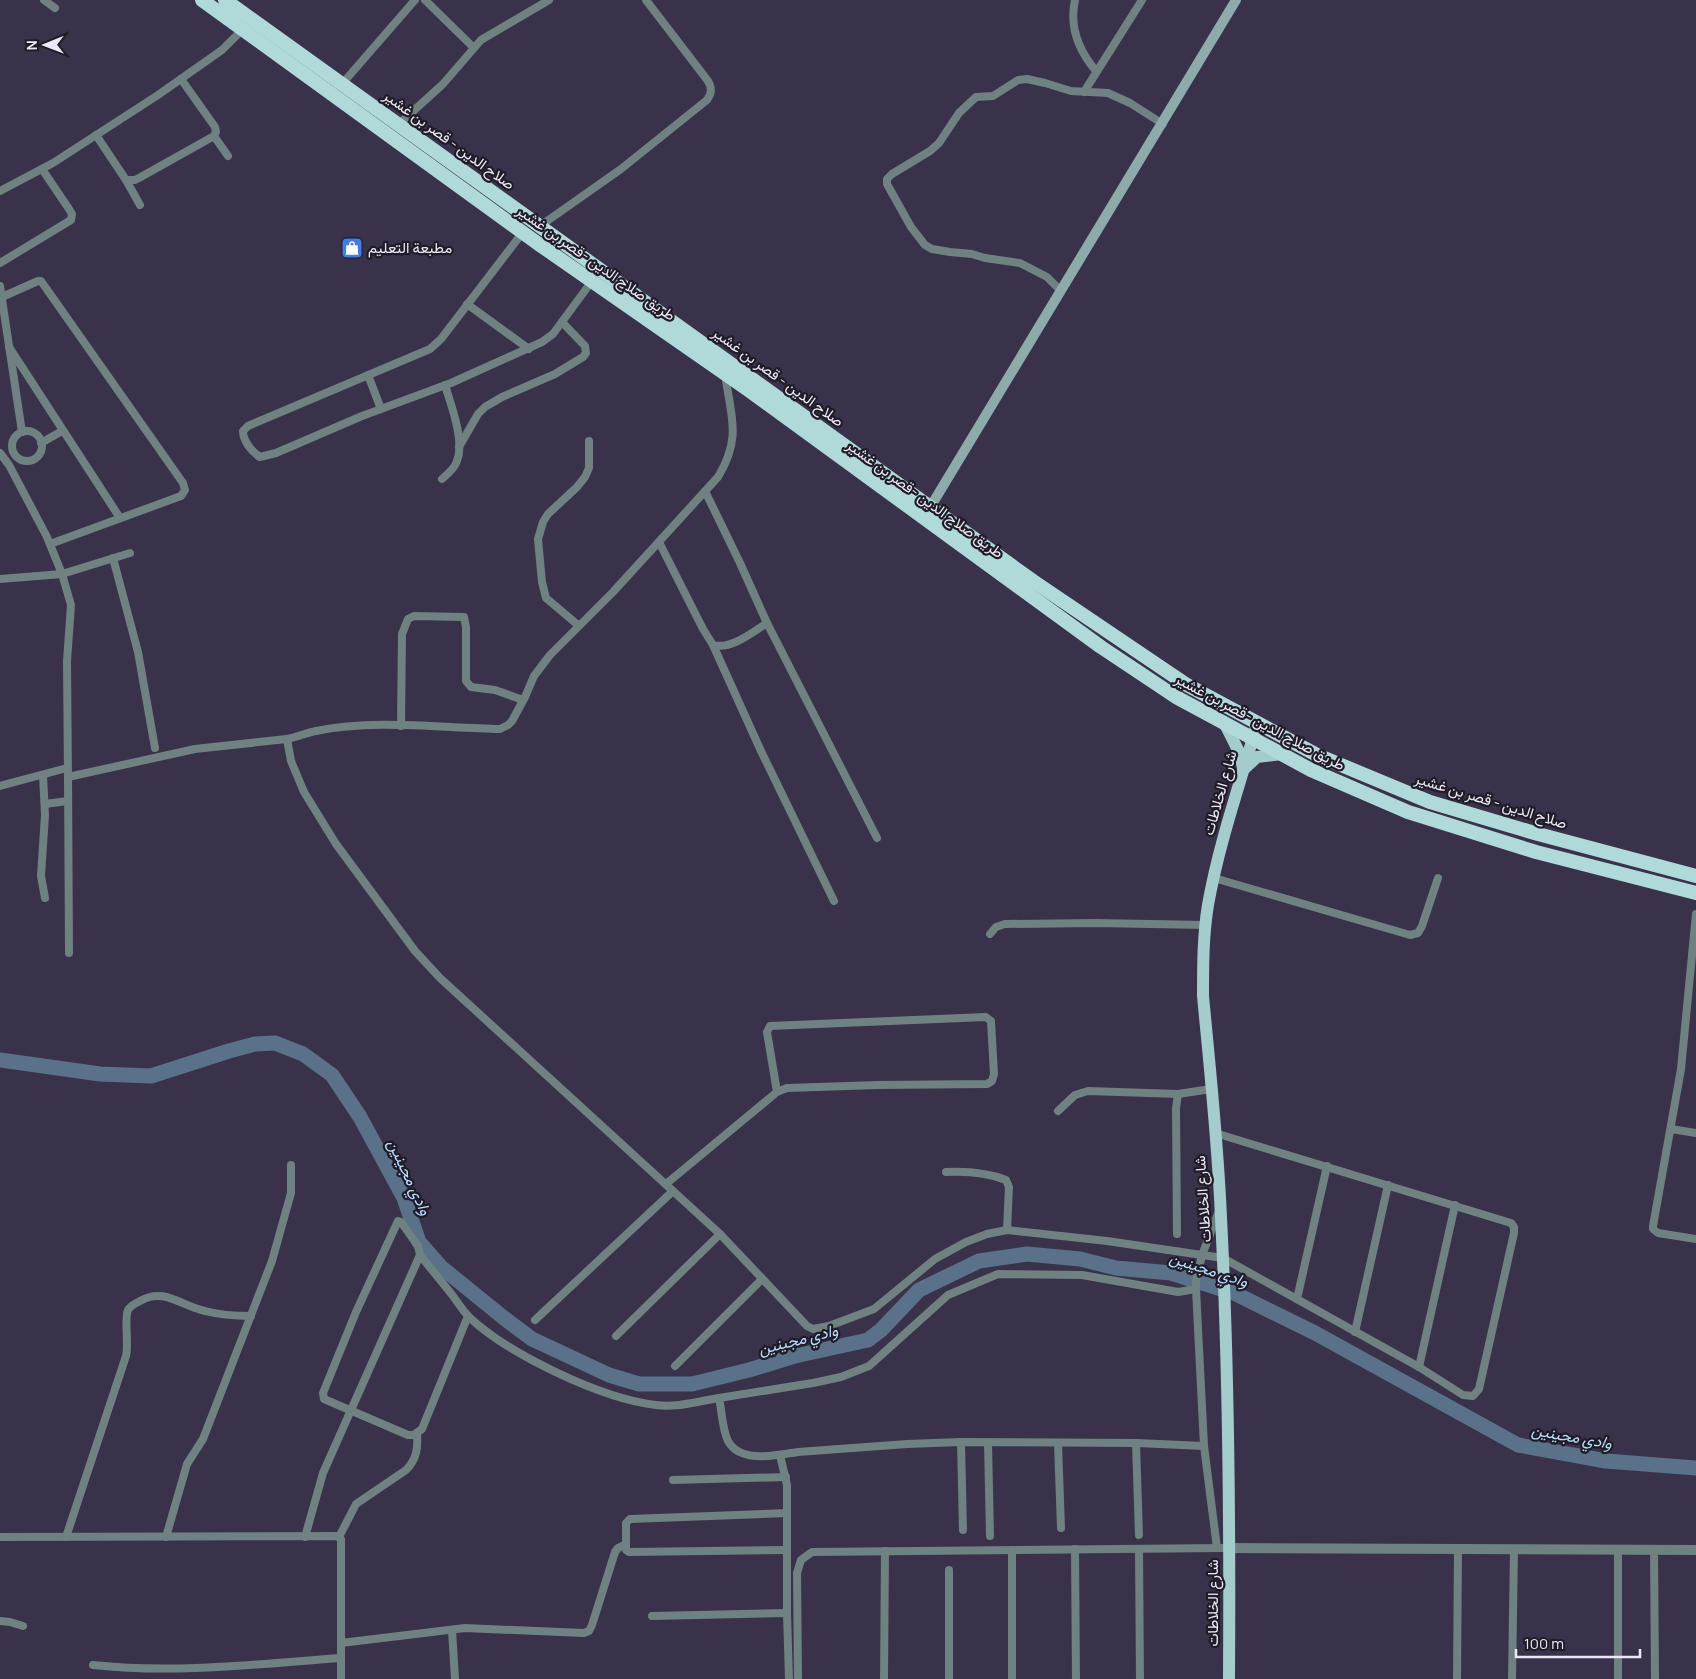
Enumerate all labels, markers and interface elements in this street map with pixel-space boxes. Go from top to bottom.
north arrow [20,20,70,70]
text: N [22,40,41,50]
street label: صلاح الدين - قصر بن غشير [378,84,519,195]
street label: طريق صلاح الدين -قصر بن غشير [511,199,680,326]
shop icon: مطبعة التعليم [340,236,364,260]
place label: مطبعة التعليم [368,237,452,258]
street label: صلاح الدين - قصر بن غشير [707,321,848,432]
street label: طريق صلاح الدين -قصر بن غشير [841,434,1008,564]
street label: طريق صلاح الدين -قصر بن غشير [1170,667,1349,776]
street label: شارع الخلاطات [1197,748,1243,838]
street label: صلاح الدين - قصر بن غشير [1411,767,1570,835]
water label: وادي مجينين [380,1135,437,1220]
street label: شارع الخلاطات [1189,1155,1217,1243]
water label: وادي مجينين [1166,1246,1251,1295]
water label: وادي مجينين [756,1318,841,1362]
water label: وادي مجينين [1529,1418,1614,1457]
street label: شارع الخلاطات [1202,1559,1224,1647]
scale bar [1516,1626,1640,1658]
text: 100 m [1524,1633,1564,1654]

